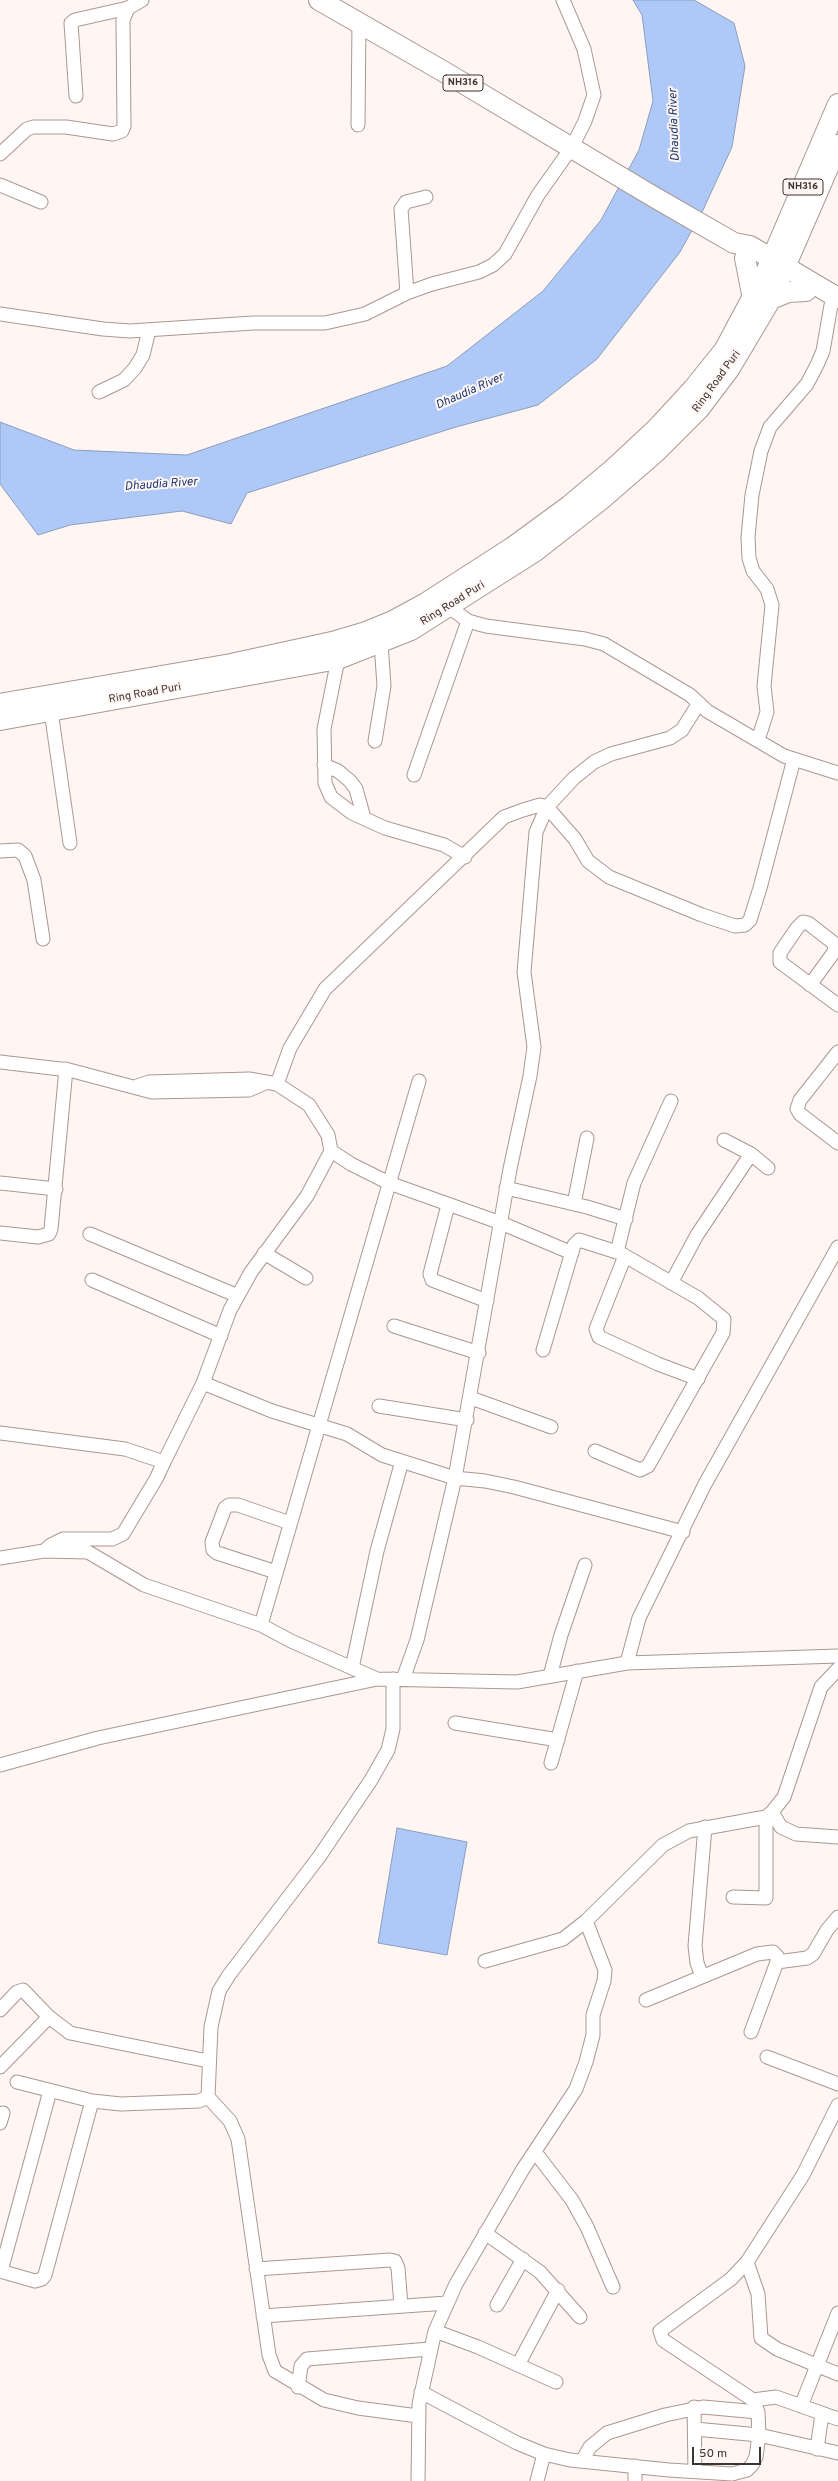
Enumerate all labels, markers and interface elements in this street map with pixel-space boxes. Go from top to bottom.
road number: NH316 [443,75,483,91]
water label: Dhaudia River [667,88,683,162]
road number: NH316 [783,179,823,195]
street label: Ring Road Puri [690,348,744,416]
water label: Dhaudia River [434,371,506,413]
water label: Dhaudia River [124,475,198,495]
street label: Ring Road Puri [418,579,488,629]
street label: Ring Road Puri [108,681,182,707]
scale bar [694,2439,763,2465]
text: 50 m [699,2446,727,2462]

